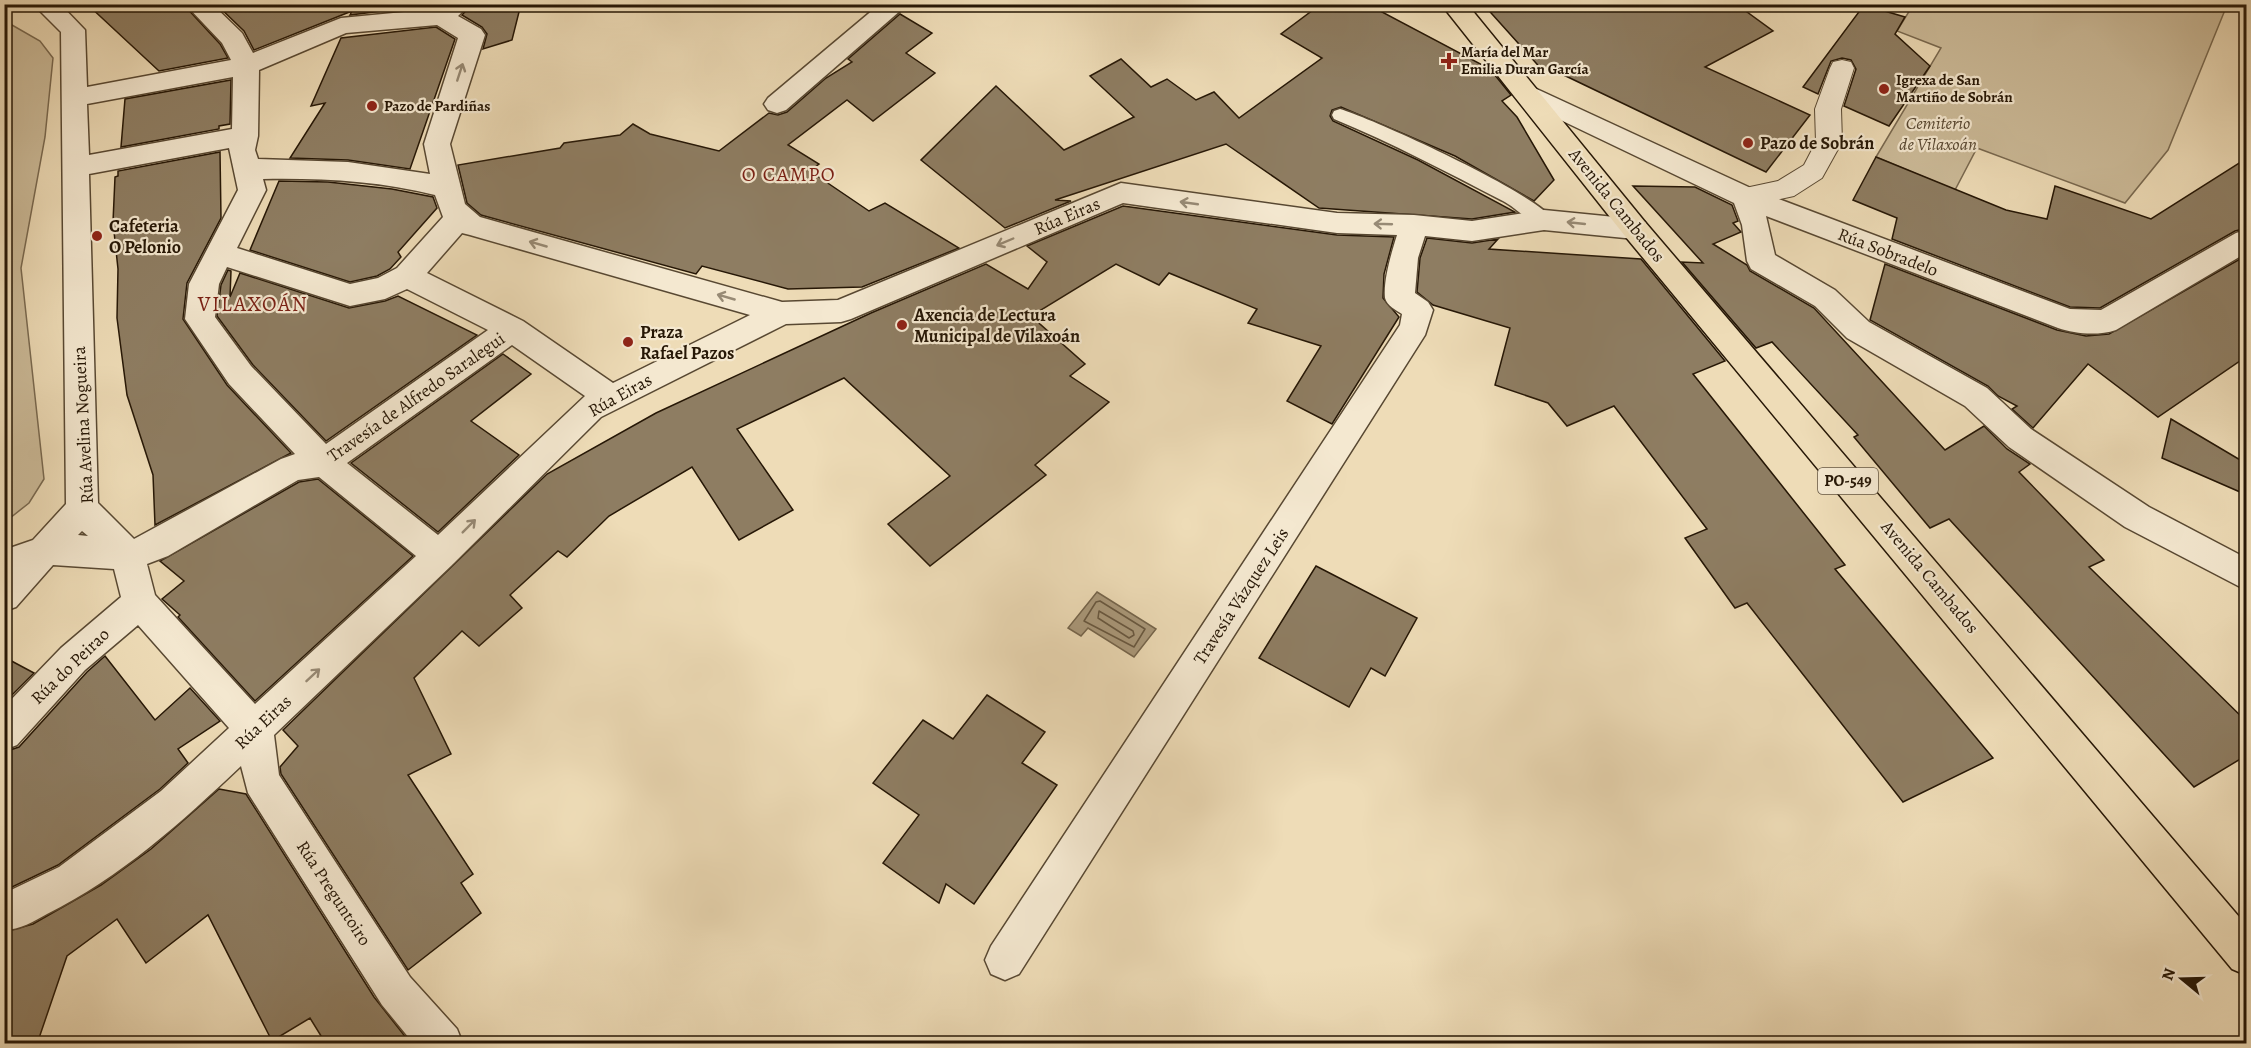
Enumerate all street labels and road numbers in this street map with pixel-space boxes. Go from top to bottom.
street label: Avenida Cambados [1563,142,1671,267]
street label: Rúa Eiras [1030,191,1104,241]
street label: Rúa Sobradelo [1834,222,1942,282]
street label: Travesía de Alfredo Saralegui [322,326,510,468]
street label: Rúa Avelina Nogueira [67,345,99,504]
street label: Rúa Eiras [584,368,656,422]
road number: PO-549 [1818,468,1878,494]
street label: Avenida Cambados [1875,515,1984,639]
street label: Travesía Vázquez Leis [1188,523,1294,669]
street label: Rúa do Peirao [25,622,115,710]
street label: Rúa Eiras [229,689,297,755]
street label: Rúa Preguntoiro [291,836,377,950]

